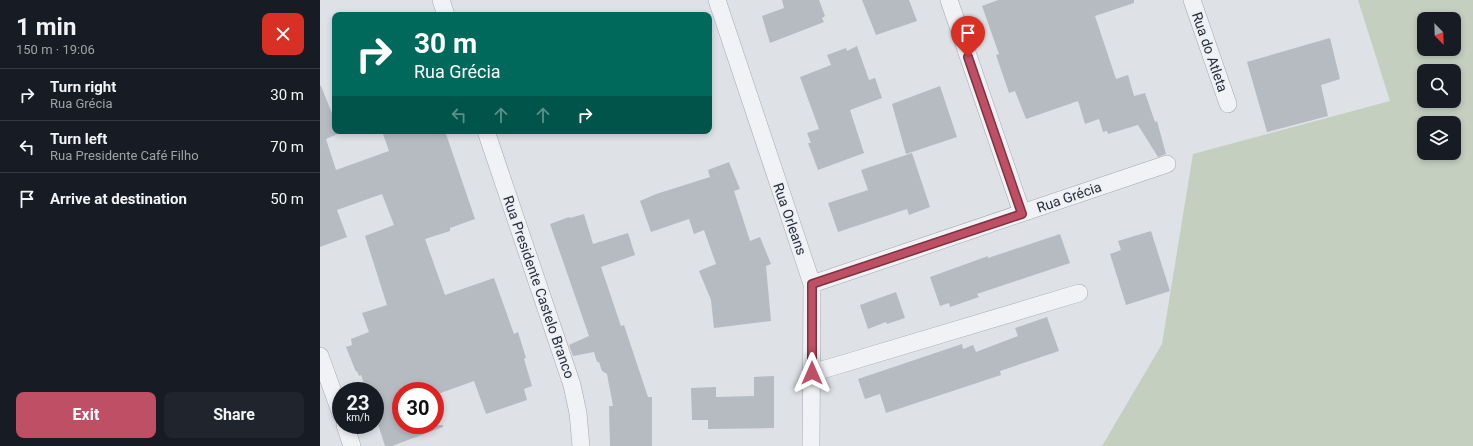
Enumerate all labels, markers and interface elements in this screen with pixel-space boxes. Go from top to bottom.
street label: Rua do Atleta [1189,10,1231,94]
north arrow [1417,12,1461,56]
map controls [1417,12,1461,160]
text: 1 min [16,13,76,41]
button: close [262,13,304,55]
pin [951,16,985,57]
icon: arrive [957,22,979,44]
text: 30 m [414,27,477,60]
icon: right [348,28,400,80]
text: 150 m · 19:06 [16,42,95,57]
text: Rua Grécia [414,61,501,82]
button: search [1417,64,1461,108]
text: Turn right [50,78,116,96]
icon: right [16,84,38,106]
text: 30 m [270,86,304,104]
text: Rua Grécia [50,96,113,111]
icon: left [448,104,470,126]
icon: ahead [490,104,512,126]
icon: ahead [532,104,554,126]
icon: right [574,104,596,126]
button: layers [1417,116,1461,160]
text: Turn left [50,130,107,148]
icon: left [16,136,38,158]
text: 70 m [270,138,304,156]
text: Rua Presidente Café Filho [50,148,199,163]
street label: Rua Grécia [1035,178,1103,216]
street label: Rua Orleans [770,181,810,257]
icon: arrive [16,188,38,210]
text: Arrive at destination [50,190,187,208]
text: 50 m [270,190,304,208]
street label: Rua Presidente Castelo Branco [500,194,578,380]
position arrow [791,352,833,394]
speed limit sign: 30 [392,382,444,434]
text: 23 [347,391,369,415]
button: Exit [16,392,156,438]
button: Share [164,392,304,438]
text: km/h [346,412,370,423]

